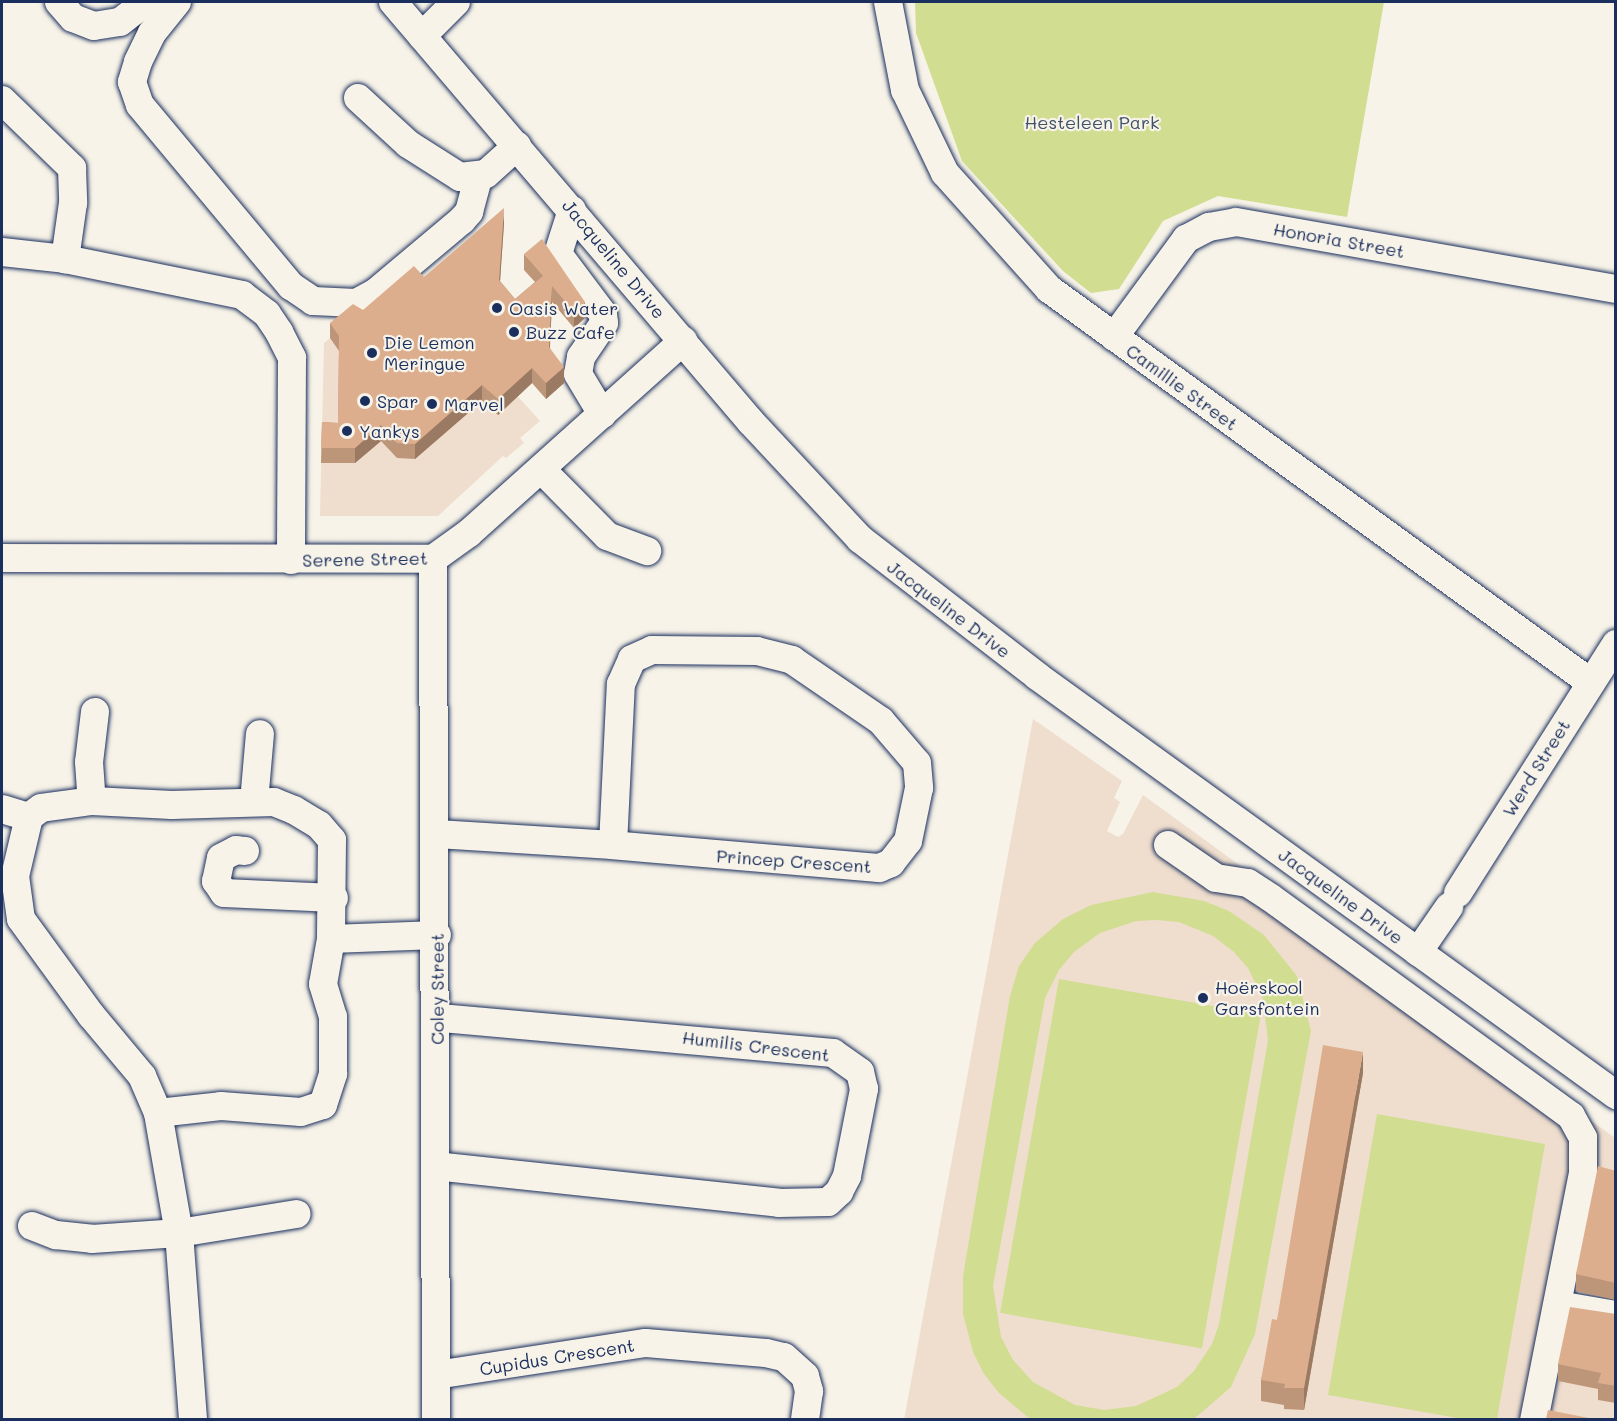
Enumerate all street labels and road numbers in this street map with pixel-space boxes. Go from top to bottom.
street label: Jacqueline Drive [558,195,670,323]
street label: Honoria Street [1272,218,1406,262]
street label: Camillie Street [1122,339,1242,435]
street label: Serene Street [302,547,428,571]
street label: Jacqueline Drive [883,556,1015,662]
street label: Werd Street [1498,715,1574,821]
street label: Jacqueline Drive [1275,844,1407,948]
street label: Princep Crescent [716,845,872,877]
street label: Coley Street [426,933,448,1045]
street label: Humilis Crescent [681,1026,831,1066]
street label: Cupidus Crescent [478,1334,636,1380]

